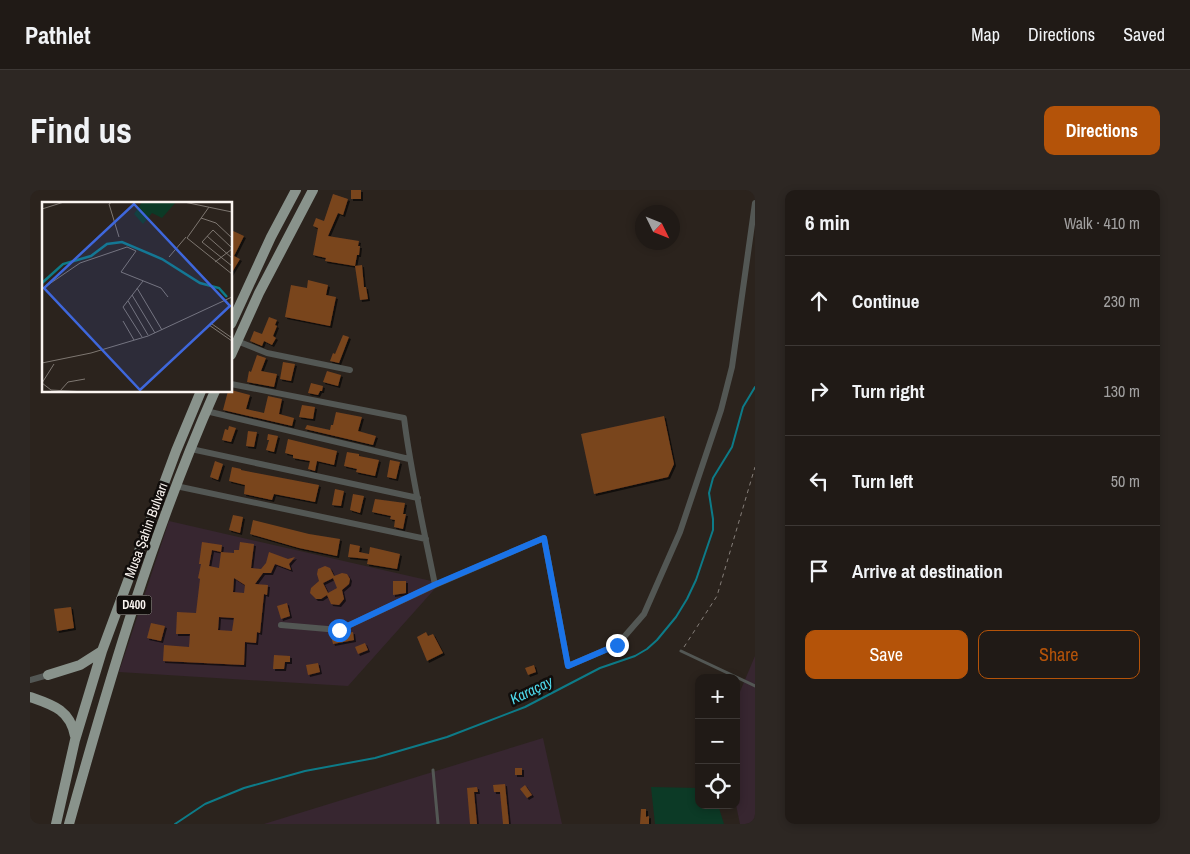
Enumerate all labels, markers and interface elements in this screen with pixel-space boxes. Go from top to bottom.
text: Pathlet [25,19,91,51]
text: Map [971,22,1000,47]
text: Directions [1028,22,1095,47]
text: Saved [1123,22,1165,47]
button: Directions [1044,106,1160,155]
text: Find us [30,107,132,154]
inset map [42,202,232,392]
north arrow [635,205,680,250]
text: 6 min [805,208,850,237]
text: Walk · 410 m [1064,212,1140,234]
icon: ahead [805,287,833,315]
text: Continue [852,288,920,314]
text: 230 m [1104,290,1140,312]
icon: right [805,377,833,405]
text: Turn right [852,378,924,404]
text: 130 m [1104,380,1140,402]
icon: left [805,467,833,495]
text: Turn left [852,468,913,494]
text: 50 m [1111,470,1140,492]
street label: Musa Şahin Bulvarı [120,480,172,580]
icon: arrive [805,557,833,585]
text: Arrive at destination [852,558,1003,584]
road number: D400 [116,596,152,614]
route start [328,619,351,642]
button: Save [805,630,968,679]
button: Share [978,630,1140,679]
route end [606,634,629,657]
water label: Karaçay [506,670,557,709]
map controls [695,674,740,809]
button: + [695,674,740,719]
button: − [695,719,740,764]
button: locate [695,764,740,809]

